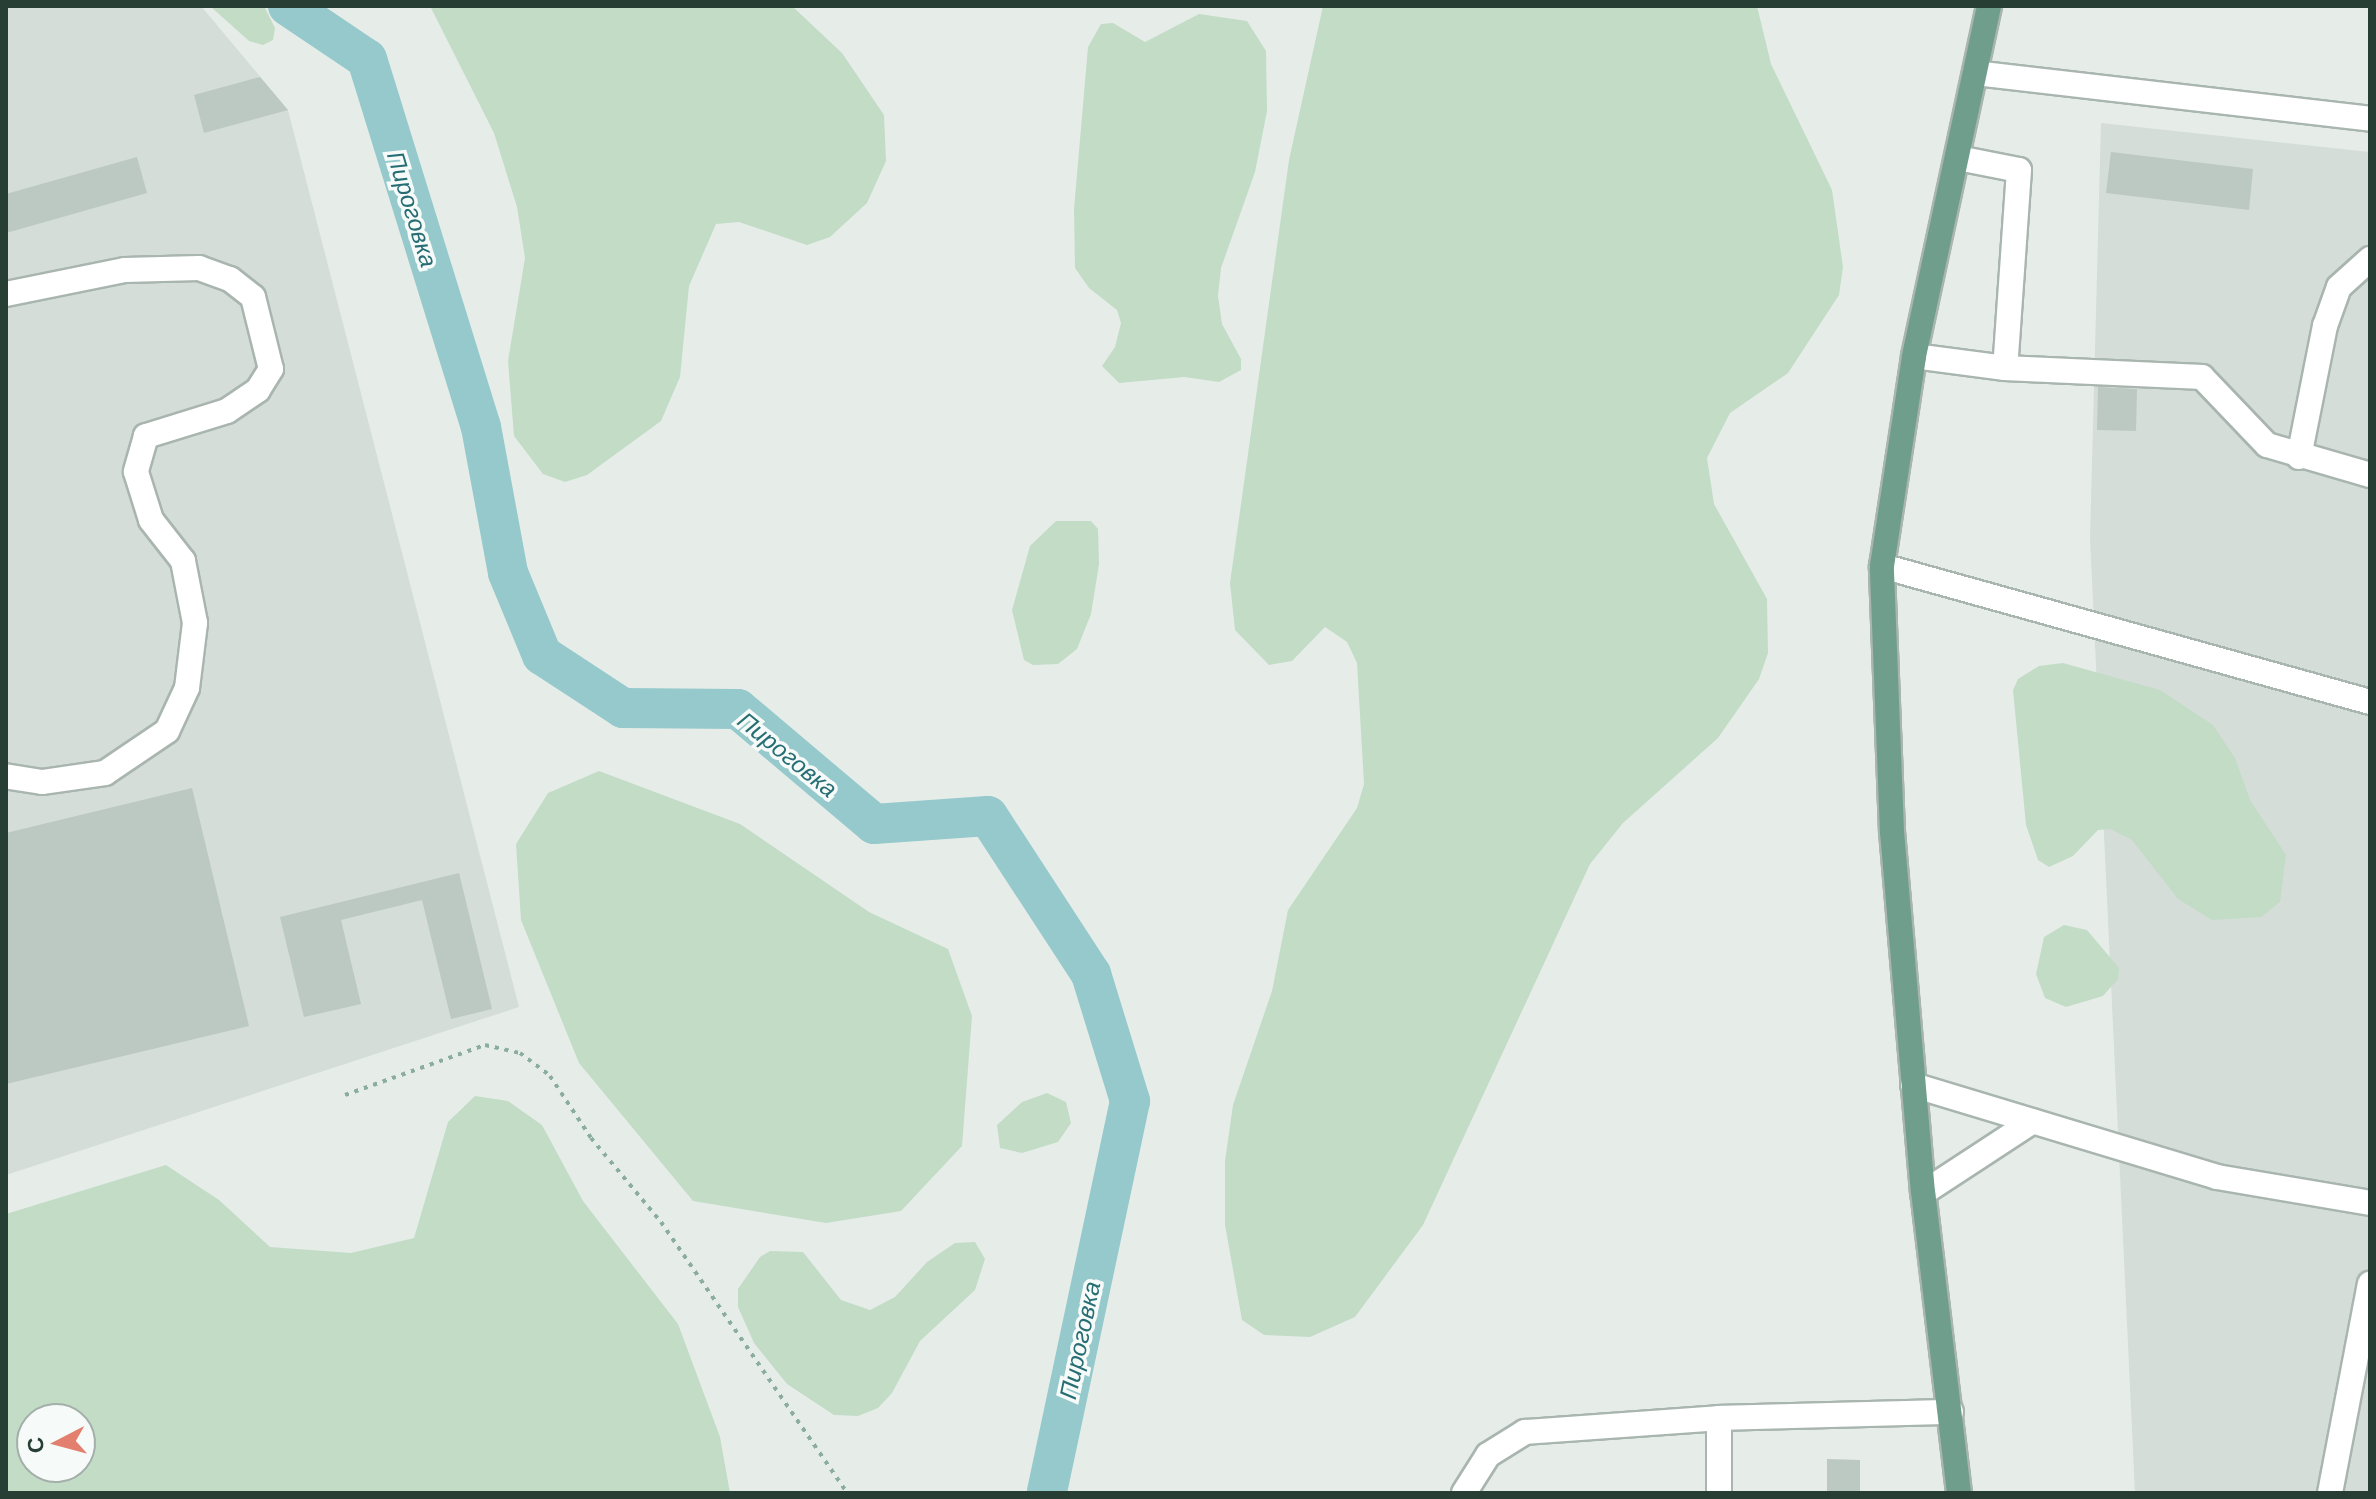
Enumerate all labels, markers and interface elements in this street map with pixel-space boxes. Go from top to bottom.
water label: Пироговка [382,148,444,270]
water label: Пироговка [732,705,844,803]
water label: Пироговка [1052,1279,1106,1401]
north arrow [16,1403,96,1483]
text: С [20,1436,48,1455]

